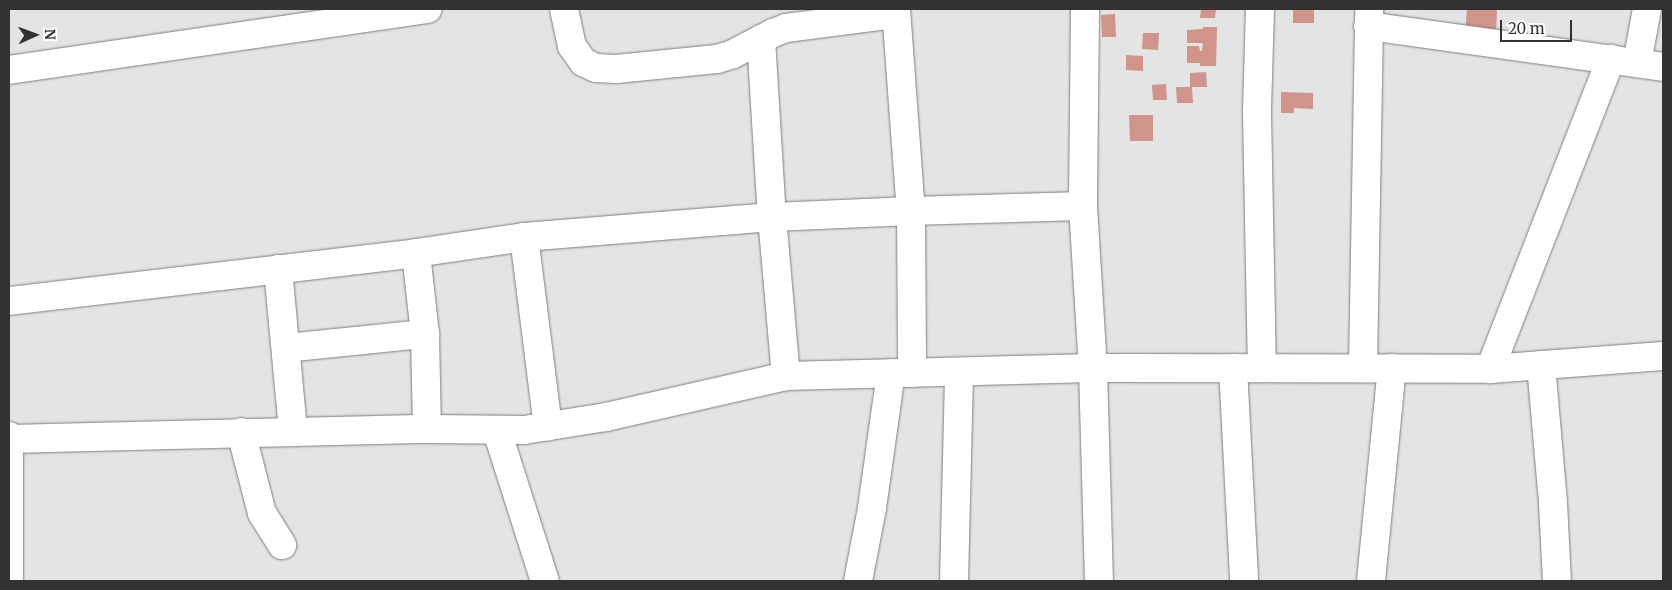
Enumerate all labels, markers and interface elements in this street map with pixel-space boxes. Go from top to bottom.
north arrow [10,10,60,60]
scale bar [1502,10,1574,42]
text: 20 m [1508,19,1545,38]
text: N [41,29,59,40]

